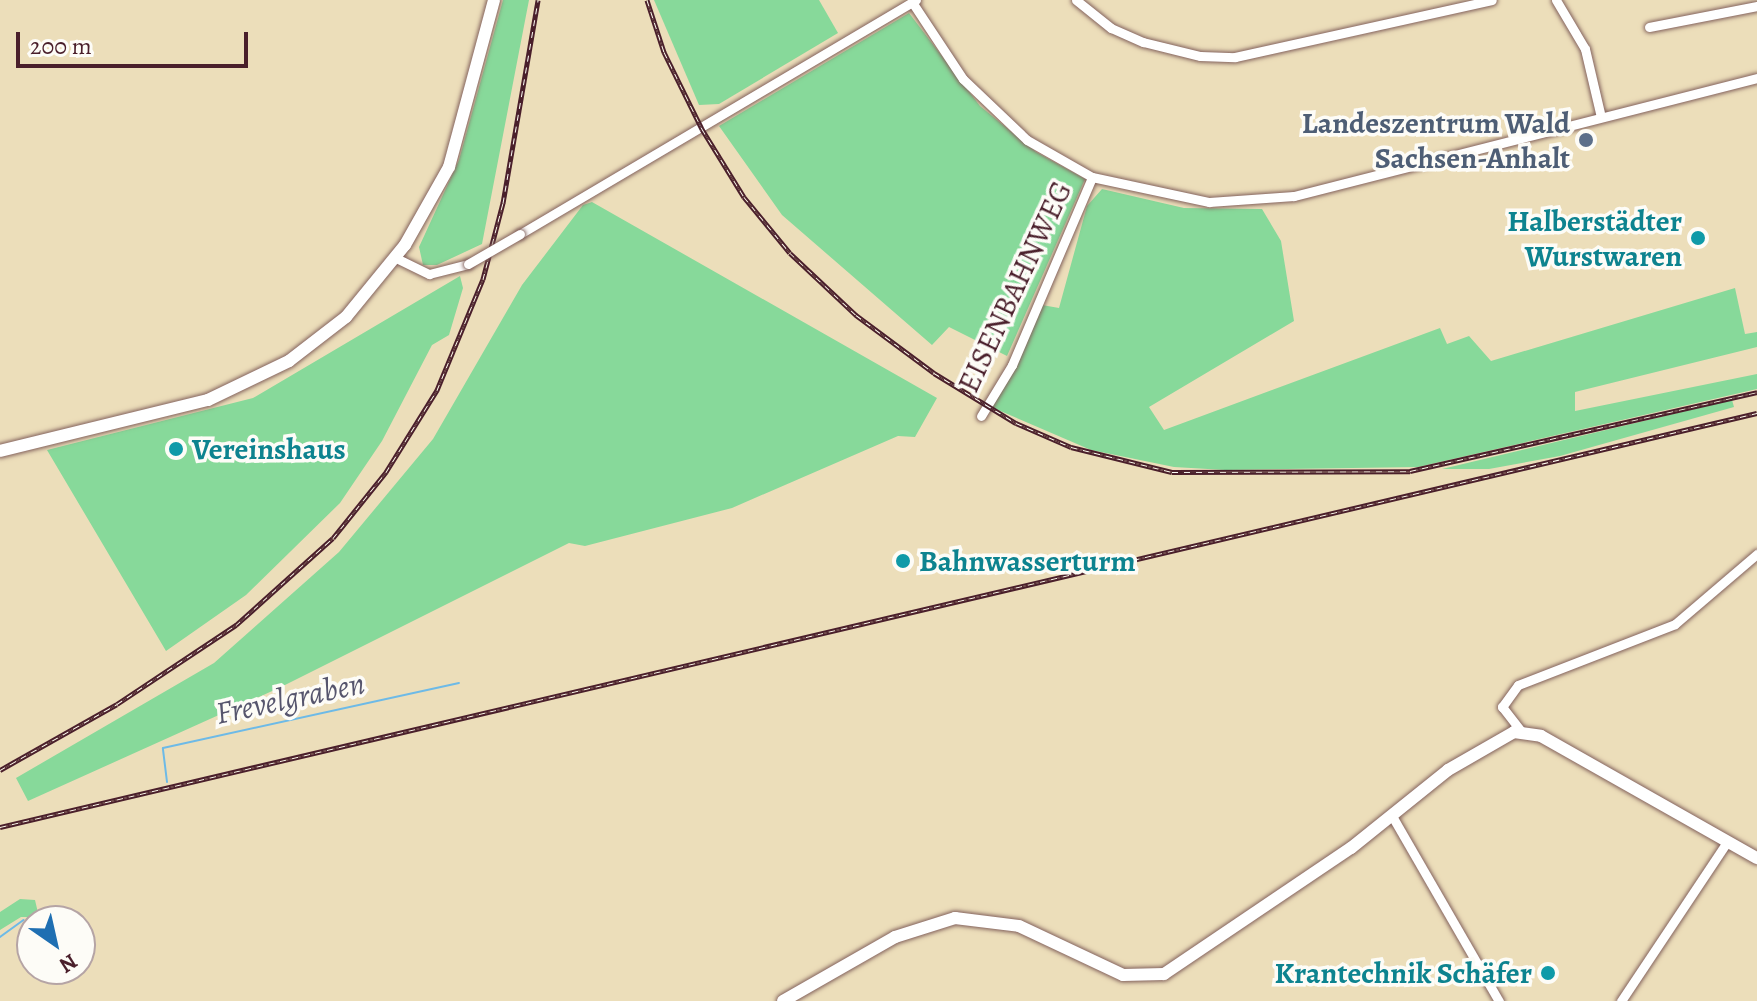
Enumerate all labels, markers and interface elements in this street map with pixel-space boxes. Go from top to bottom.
scale bar [20,16,252,66]
text: 200 m [30,30,92,62]
place label: Landeszentrum Wald Sachsen-Anhalt [1302,105,1570,176]
marker: Landeszentrum Wald Sachsen-Anhalt [1577,131,1595,149]
street label: EISENBAHNWEG [950,176,1080,398]
place label: Halberstädter Wurstwaren [1507,203,1682,274]
marker: Halberstädter Wurstwaren [1689,229,1707,247]
place label: Vereinshaus [192,431,346,467]
marker: Vereinshaus [167,440,185,458]
place label: Bahnwasserturm [919,543,1136,579]
marker: Bahnwasserturm [894,552,912,570]
water label: Frevelgraben [212,663,368,733]
north arrow [16,905,96,985]
text: N [53,946,83,980]
place label: Krantechnik Schäfer [1275,955,1532,991]
marker: Krantechnik Schäfer [1539,964,1557,982]

